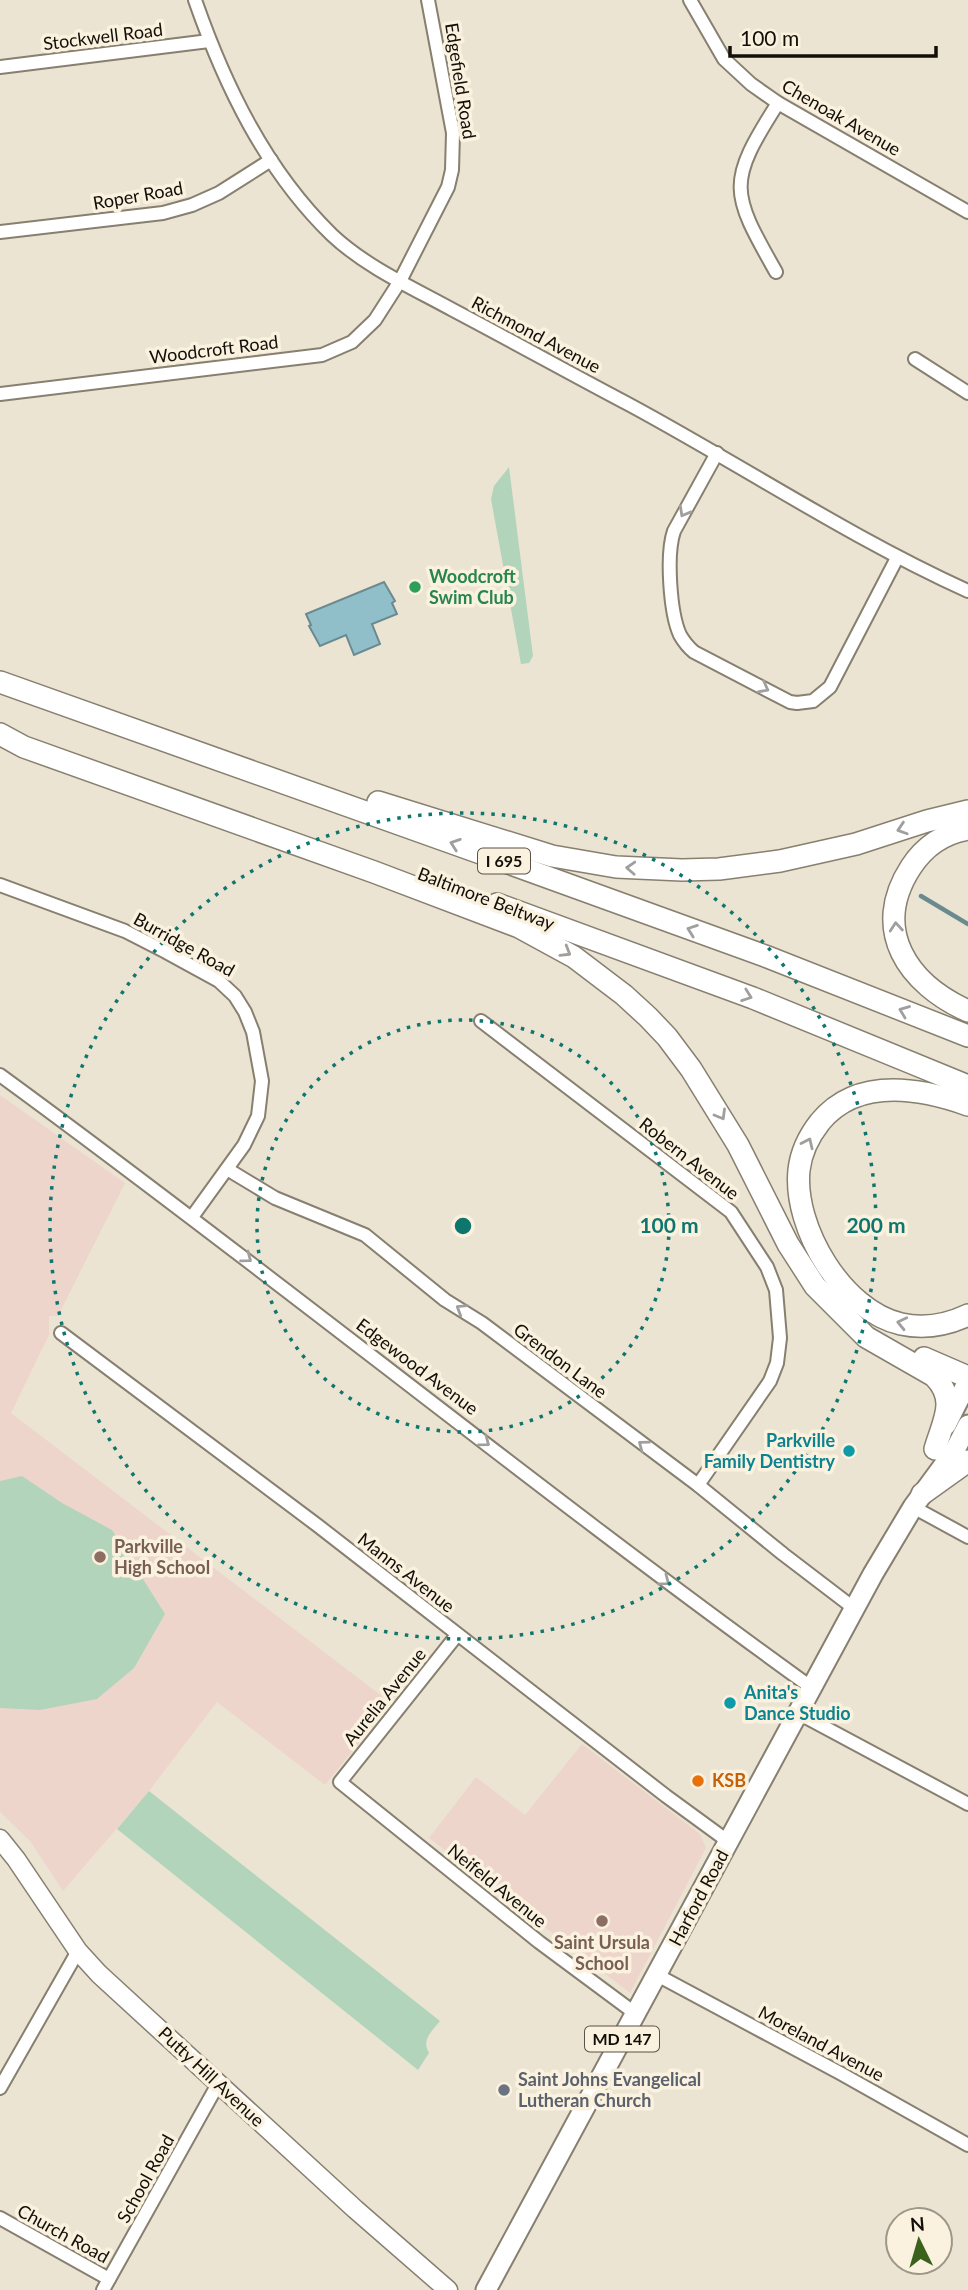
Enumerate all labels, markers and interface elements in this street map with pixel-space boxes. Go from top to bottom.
scale bar [730,14,936,58]
street label: Stockwell Road [42,18,164,54]
street label: Edgefield Road [441,21,481,141]
text: 100 m [740,25,799,50]
street label: Chenoak Avenue [778,74,905,160]
street label: Roper Road [91,176,185,214]
street label: Richmond Avenue [468,291,605,377]
street label: Woodcroft Road [148,330,280,368]
one-way arrow [679,505,692,518]
place label: Woodcroft Swim Club [429,565,516,608]
marker: Woodcroft Swim Club [407,579,423,595]
one-way arrow [756,680,769,694]
one-way arrow [897,821,909,835]
one-way arrow [450,838,462,852]
road number: I 695 [478,848,530,874]
one-way arrow [625,860,636,875]
street label: Baltimore Beltway [415,862,559,935]
street label: Burridge Road [130,907,239,981]
one-way arrow [889,921,904,932]
one-way arrow [686,924,698,938]
one-way arrow [558,944,571,957]
one-way arrow [740,988,752,1002]
one-way arrow [899,1005,911,1019]
one-way arrow [713,1108,726,1121]
street label: Robern Avenue [635,1112,744,1204]
one-way arrow [800,1137,814,1150]
text: 100 m [639,1212,699,1237]
text: 200 m [846,1212,906,1237]
centre of rings [451,1214,475,1238]
one-way arrow [239,1250,251,1263]
one-way arrow [455,1305,468,1318]
street label: Edgewood Avenue [352,1313,483,1419]
one-way arrow [896,1316,908,1331]
street label: Grendon Lane [509,1318,612,1403]
place label: Parkville Family Dentistry [704,1429,835,1472]
one-way arrow [478,1433,490,1446]
one-way arrow [638,1441,651,1454]
marker: Parkville Family Dentistry [841,1443,857,1459]
street label: Manns Avenue [354,1528,459,1617]
place label: Parkville High School [114,1535,210,1578]
marker: Parkville High School [92,1549,108,1565]
one-way arrow [658,1572,670,1585]
street label: Aurelia Avenue [338,1643,430,1749]
place label: Anita's Dance Studio [743,1681,851,1724]
marker: Anita's Dance Studio [722,1695,738,1711]
place label: KSB [712,1769,746,1791]
marker: KSB [690,1773,706,1789]
street label: Neifeld Avenue [444,1839,551,1932]
street label: Harford Road [664,1846,733,1949]
marker: Saint Ursula School [594,1913,610,1929]
place label: Saint Ursula School [554,1931,650,1974]
street label: Moreland Avenue [755,2001,888,2086]
street label: Putty Hill Avenue [154,2022,269,2131]
road number: MD 147 [585,2026,659,2052]
place label: Saint Johns Evangelical Lutheran Church [518,2068,701,2111]
marker: Saint Johns Evangelical Lutheran Church [496,2082,512,2098]
street label: School Road [112,2131,178,2227]
street label: Church Road [14,2199,113,2267]
north arrow [884,2206,954,2276]
text: N [909,2211,926,2236]

